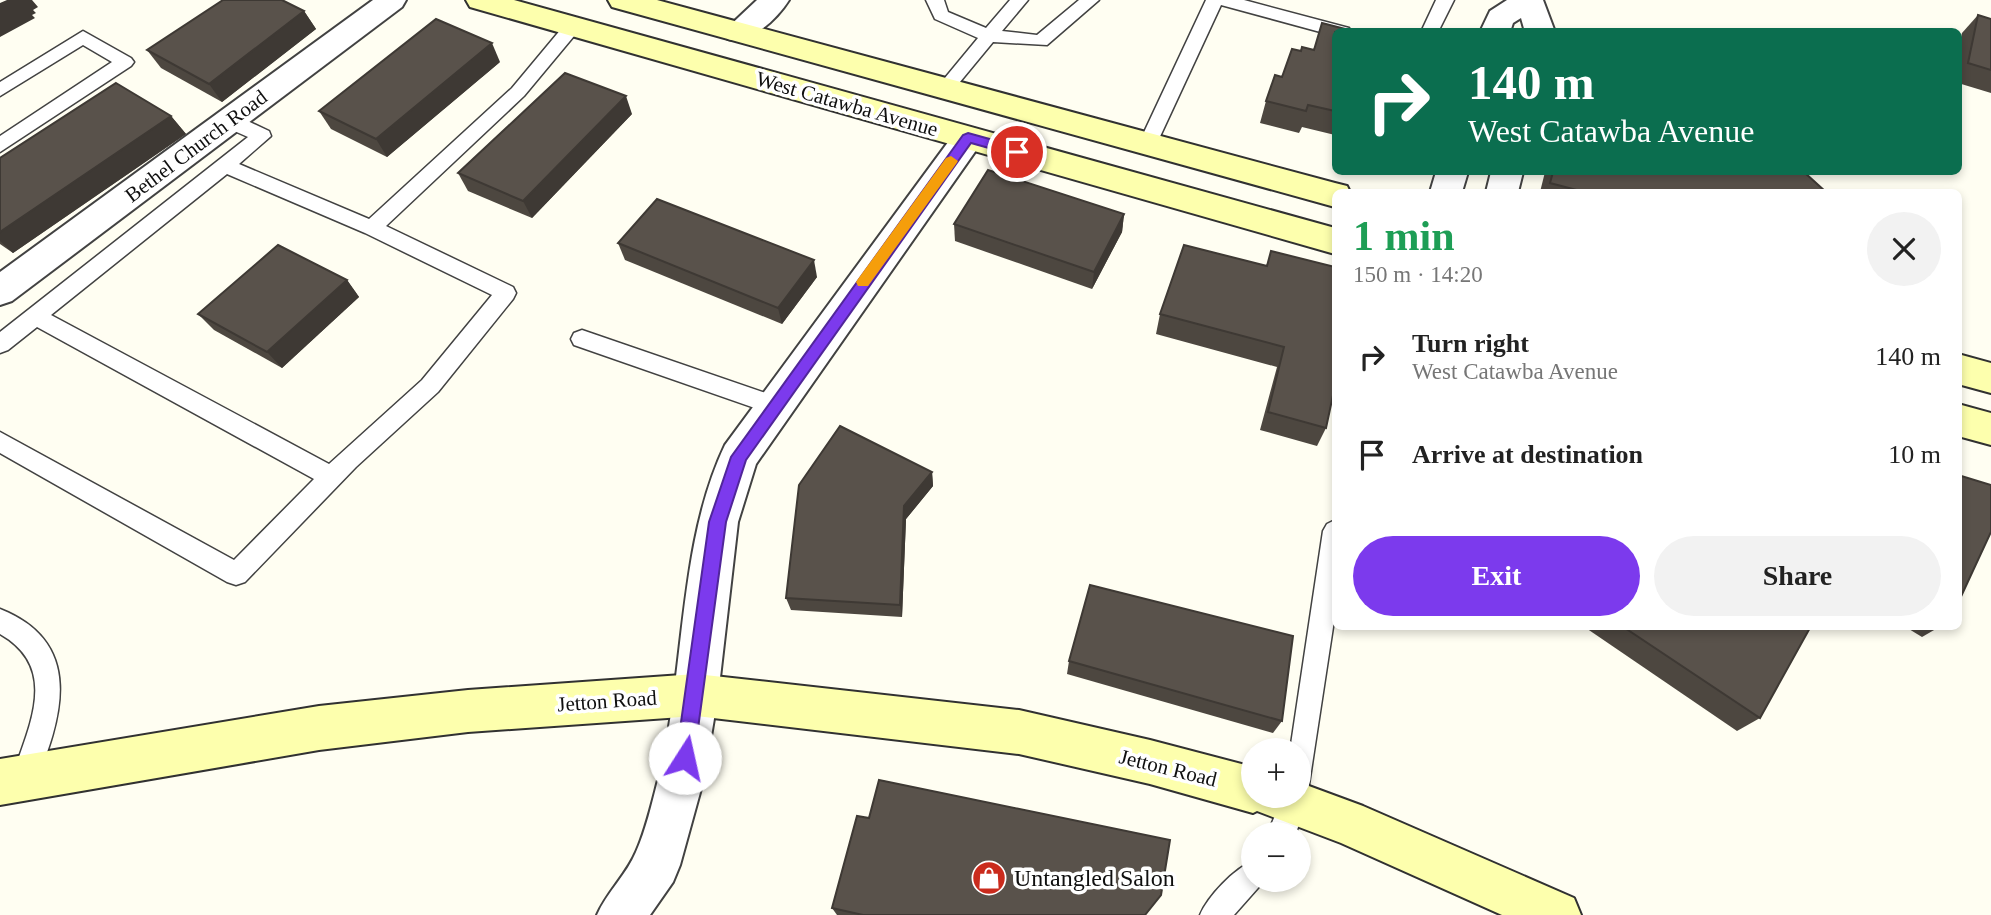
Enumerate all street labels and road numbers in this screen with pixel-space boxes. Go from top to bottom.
street label: West Catawba Avenue [753,67,941,141]
street label: Bethel Church Road [120,85,272,207]
street label: Jetton Road [556,686,658,716]
street label: Jetton Road [1117,744,1220,792]

